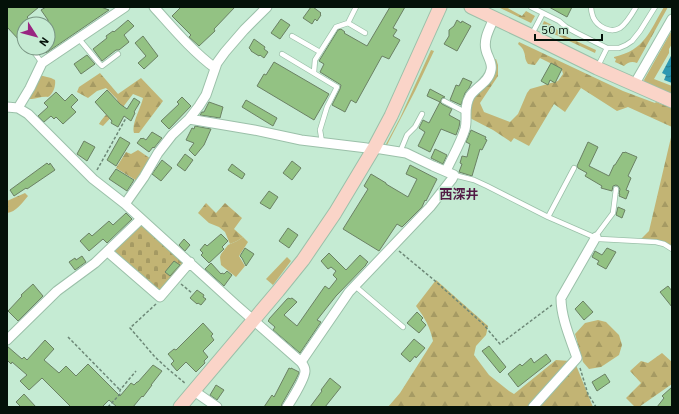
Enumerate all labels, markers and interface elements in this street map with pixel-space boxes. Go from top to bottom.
north arrow [16,16,56,56]
scale bar [535,16,602,42]
text: 50 m [541,22,569,37]
text: N [36,35,52,49]
district label: 西深井 [439,186,479,203]

